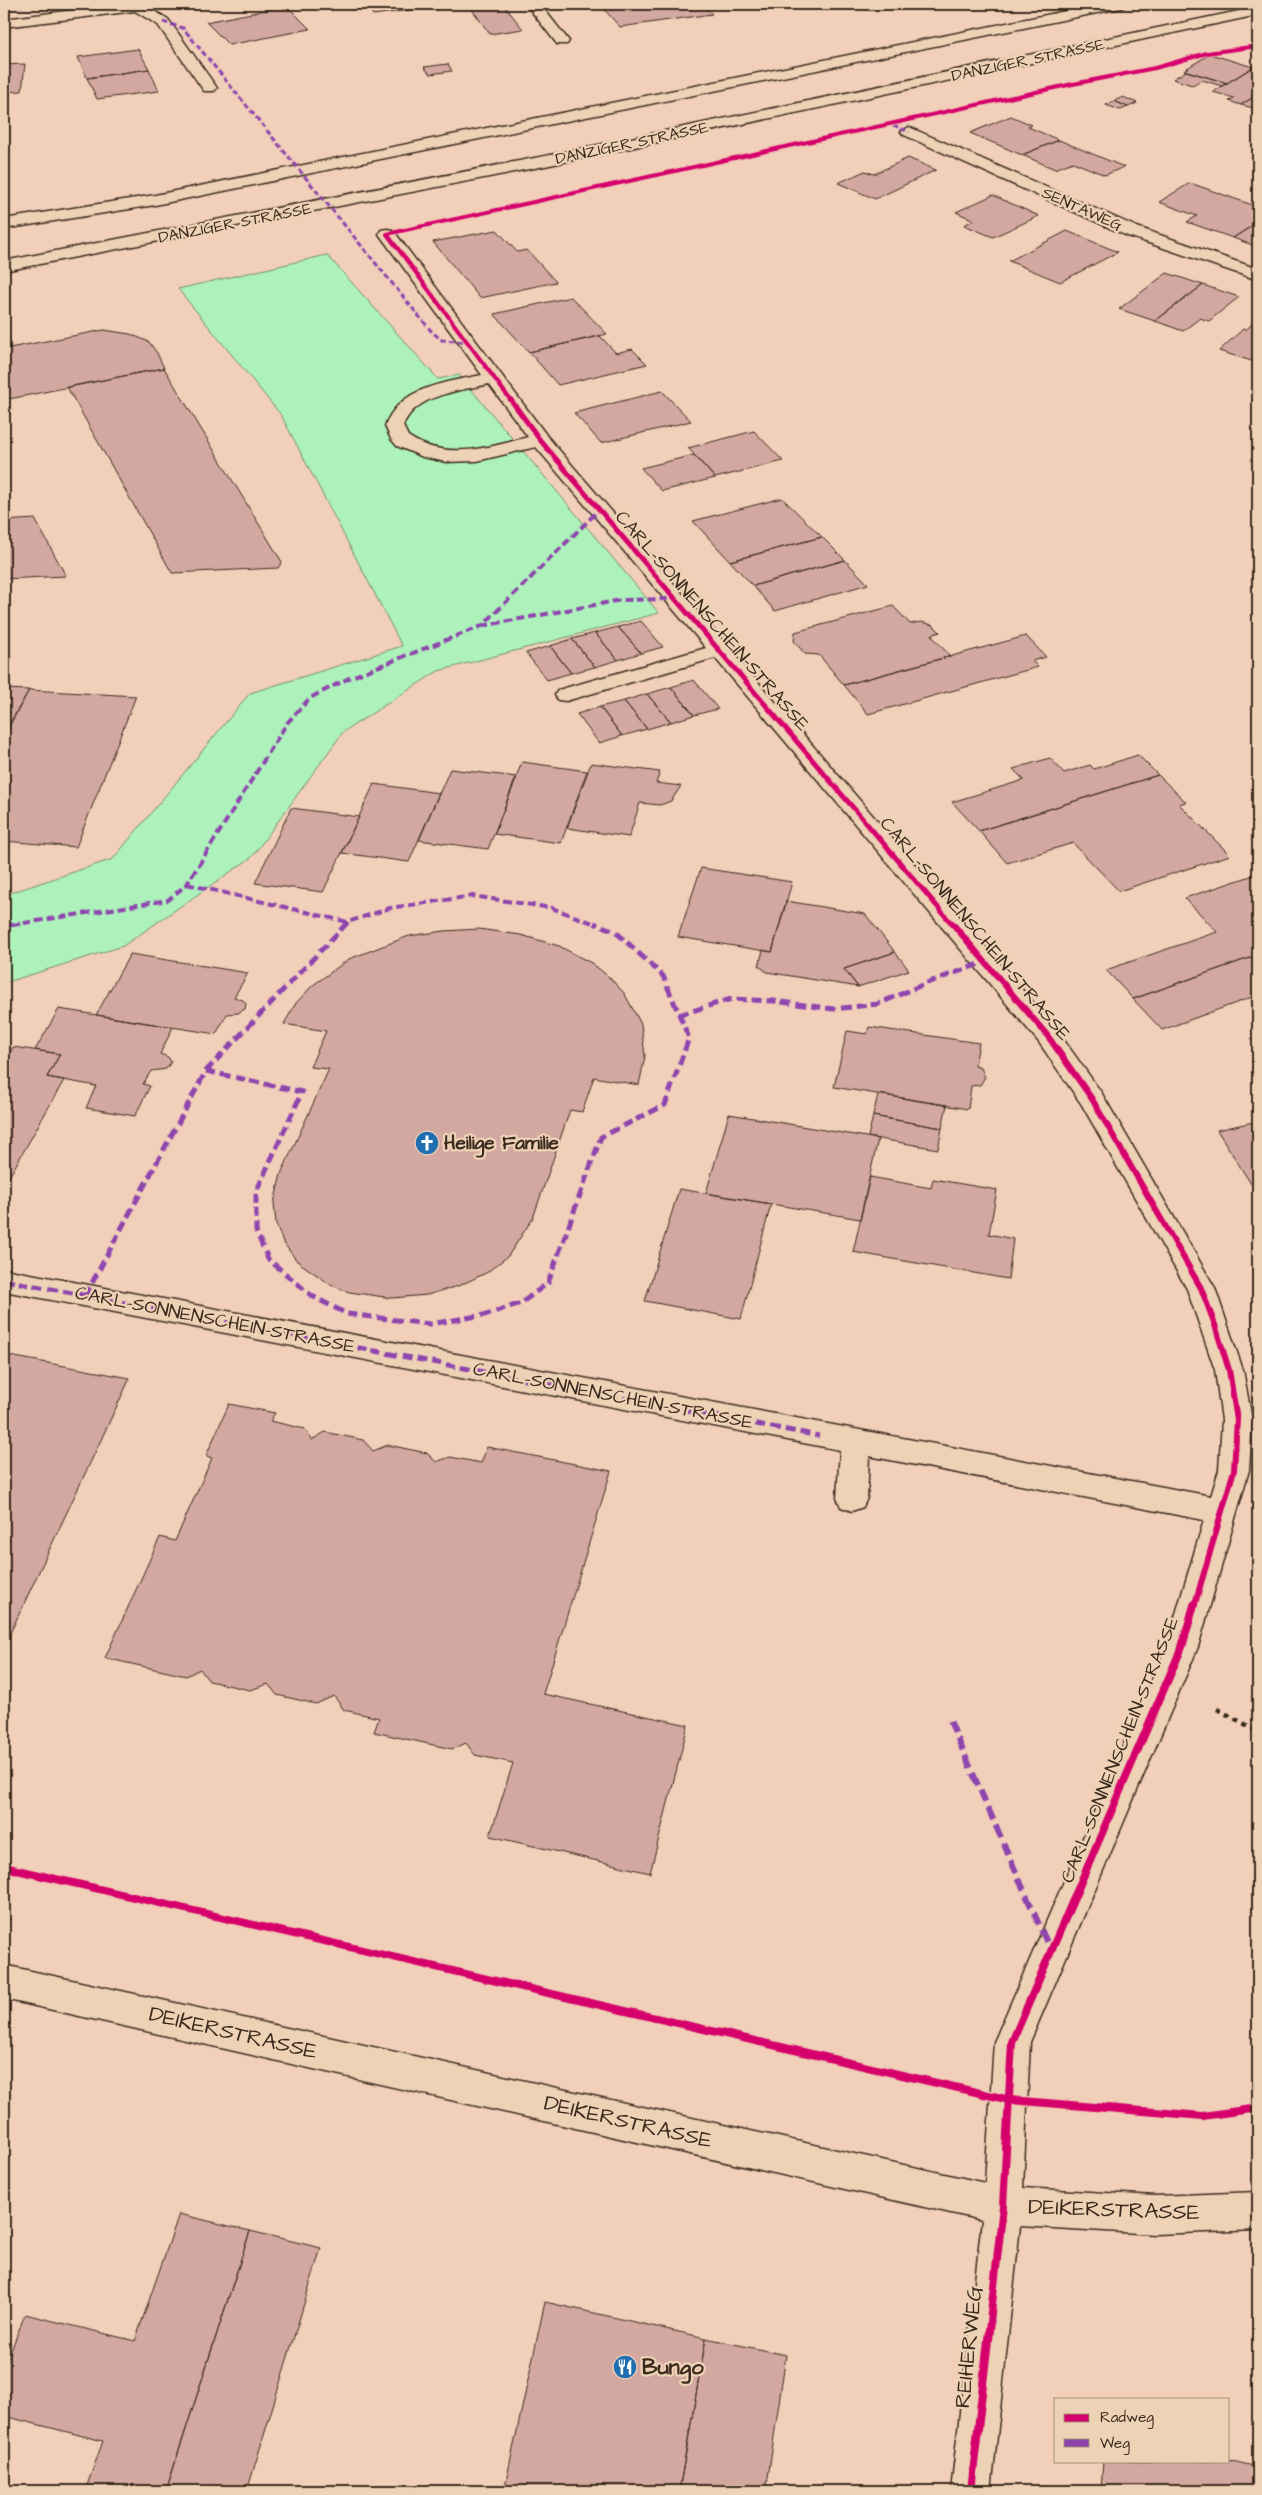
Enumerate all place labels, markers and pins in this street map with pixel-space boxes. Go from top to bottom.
church icon: Heilige Familie [414,1130,440,1156]
place label: Heilige Familie [444,1130,560,1158]
place label: Bungo [642,2352,704,2384]
restaurant icon: Bungo [612,2354,638,2380]

